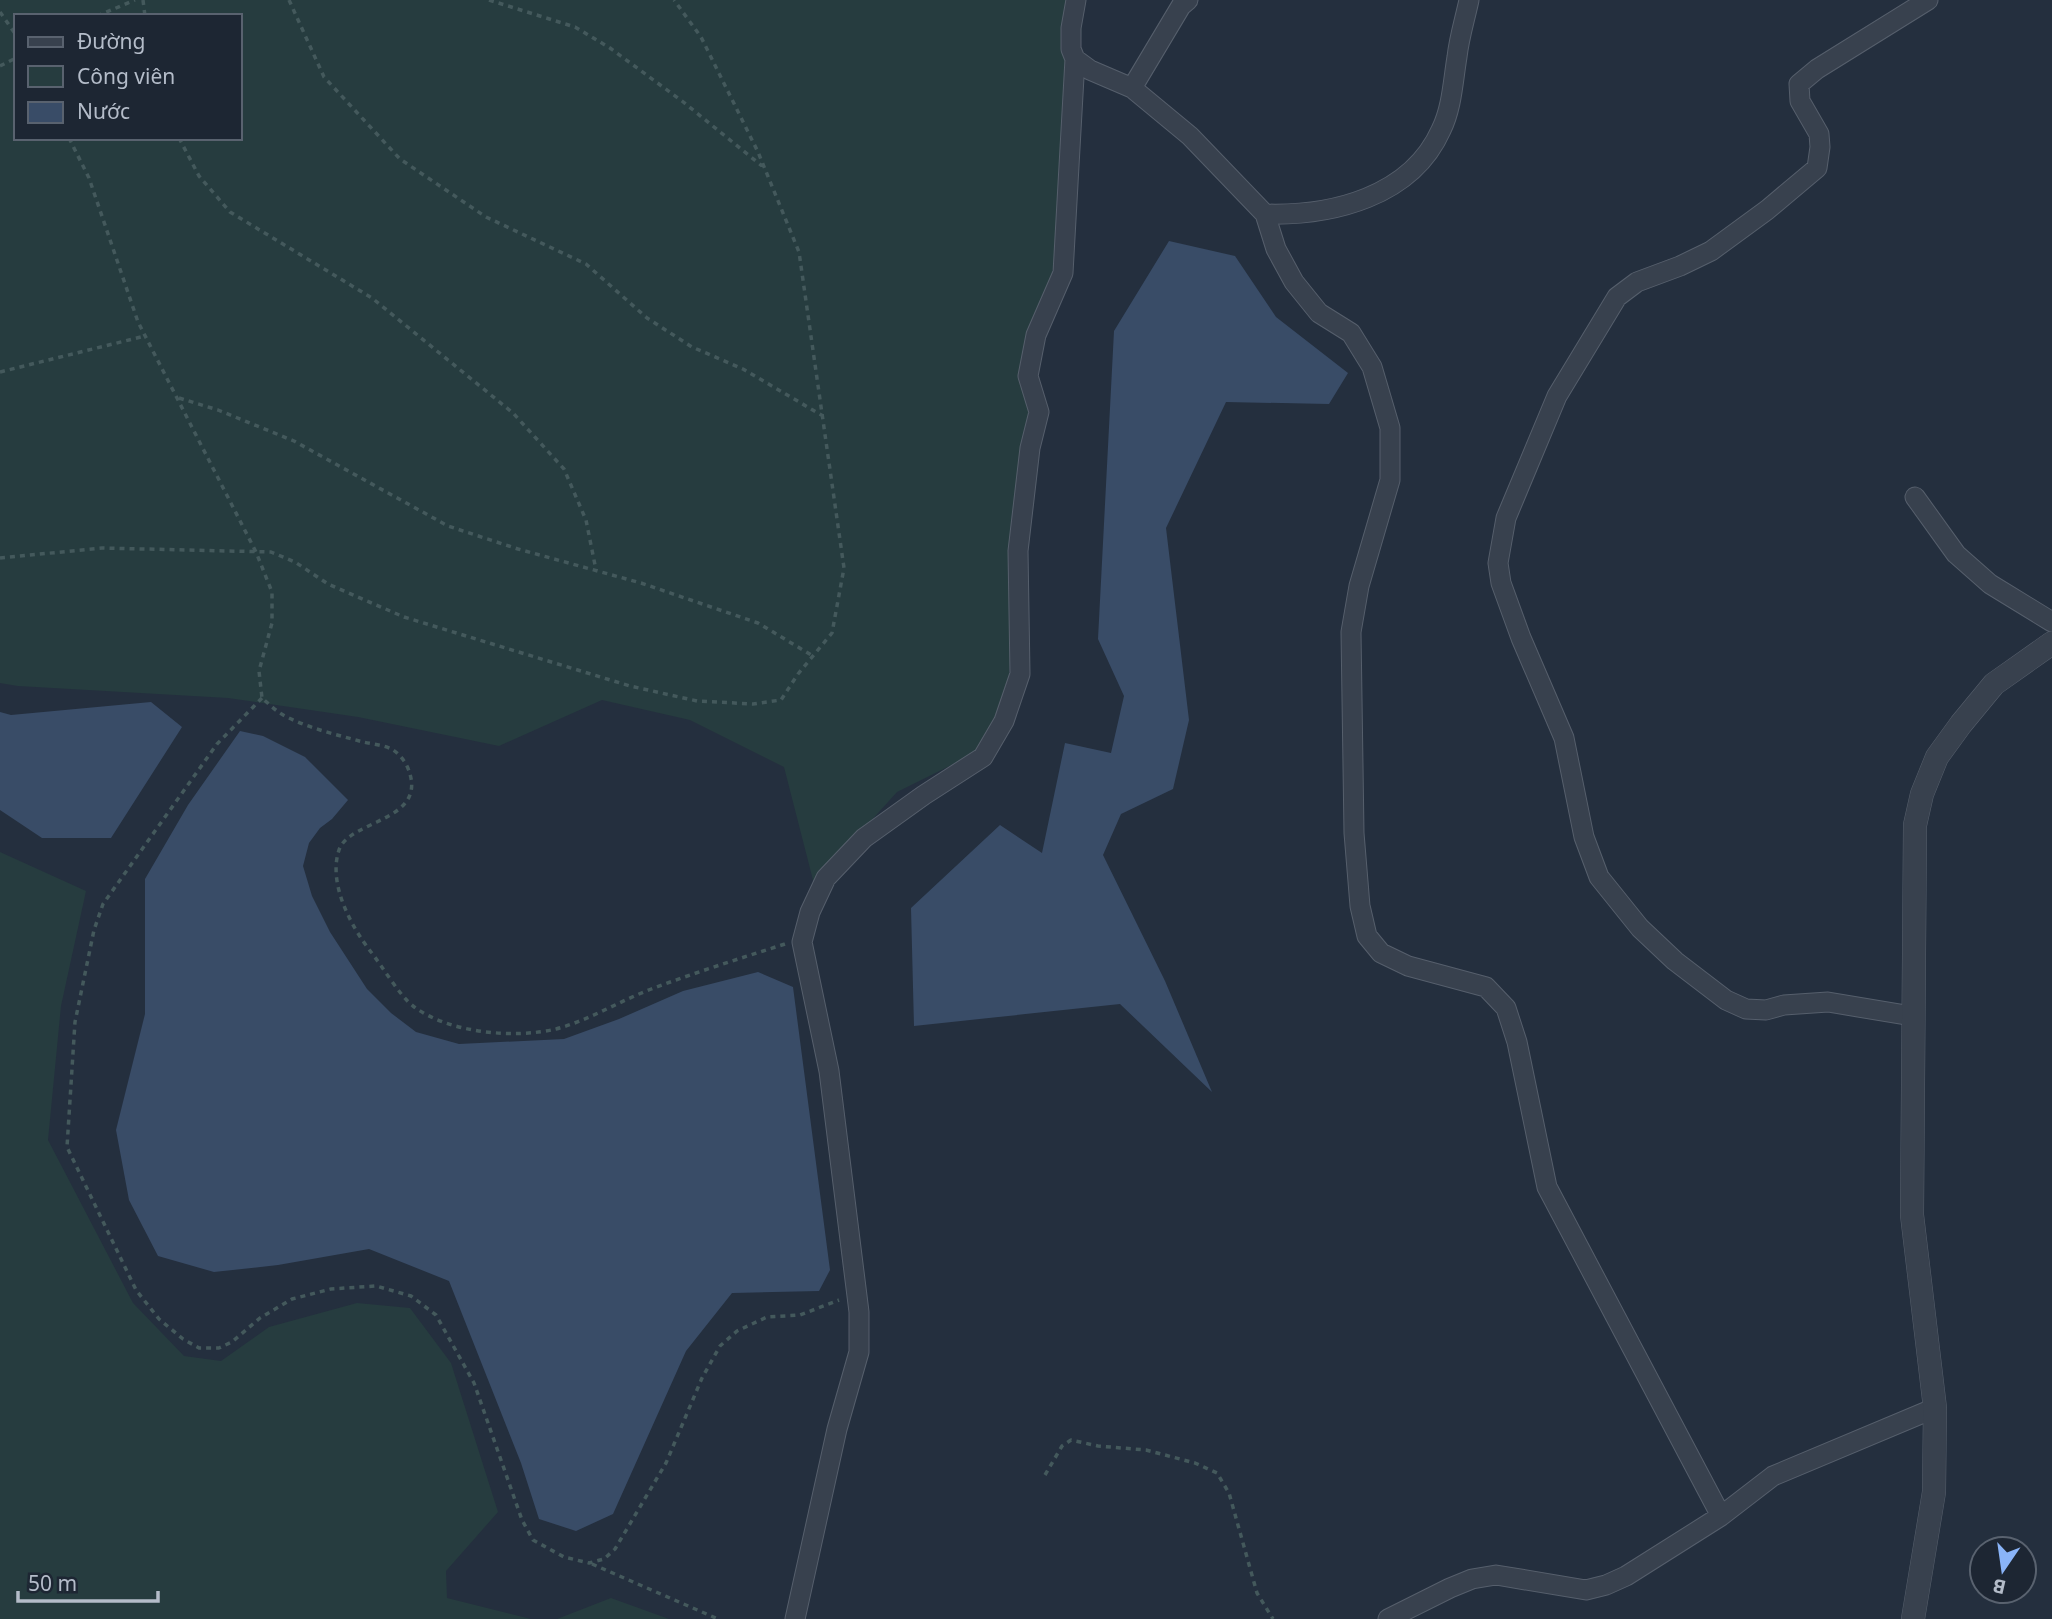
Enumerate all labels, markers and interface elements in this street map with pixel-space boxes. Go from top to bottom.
legend [14,14,242,140]
text: Đường [77,27,145,55]
text: Công viên [77,62,175,90]
text: Nước [77,97,130,125]
north arrow [1968,1535,2038,1605]
scale bar [18,1560,158,1604]
text: 50 m [28,1569,77,1597]
text: B [1990,1572,2008,1601]

